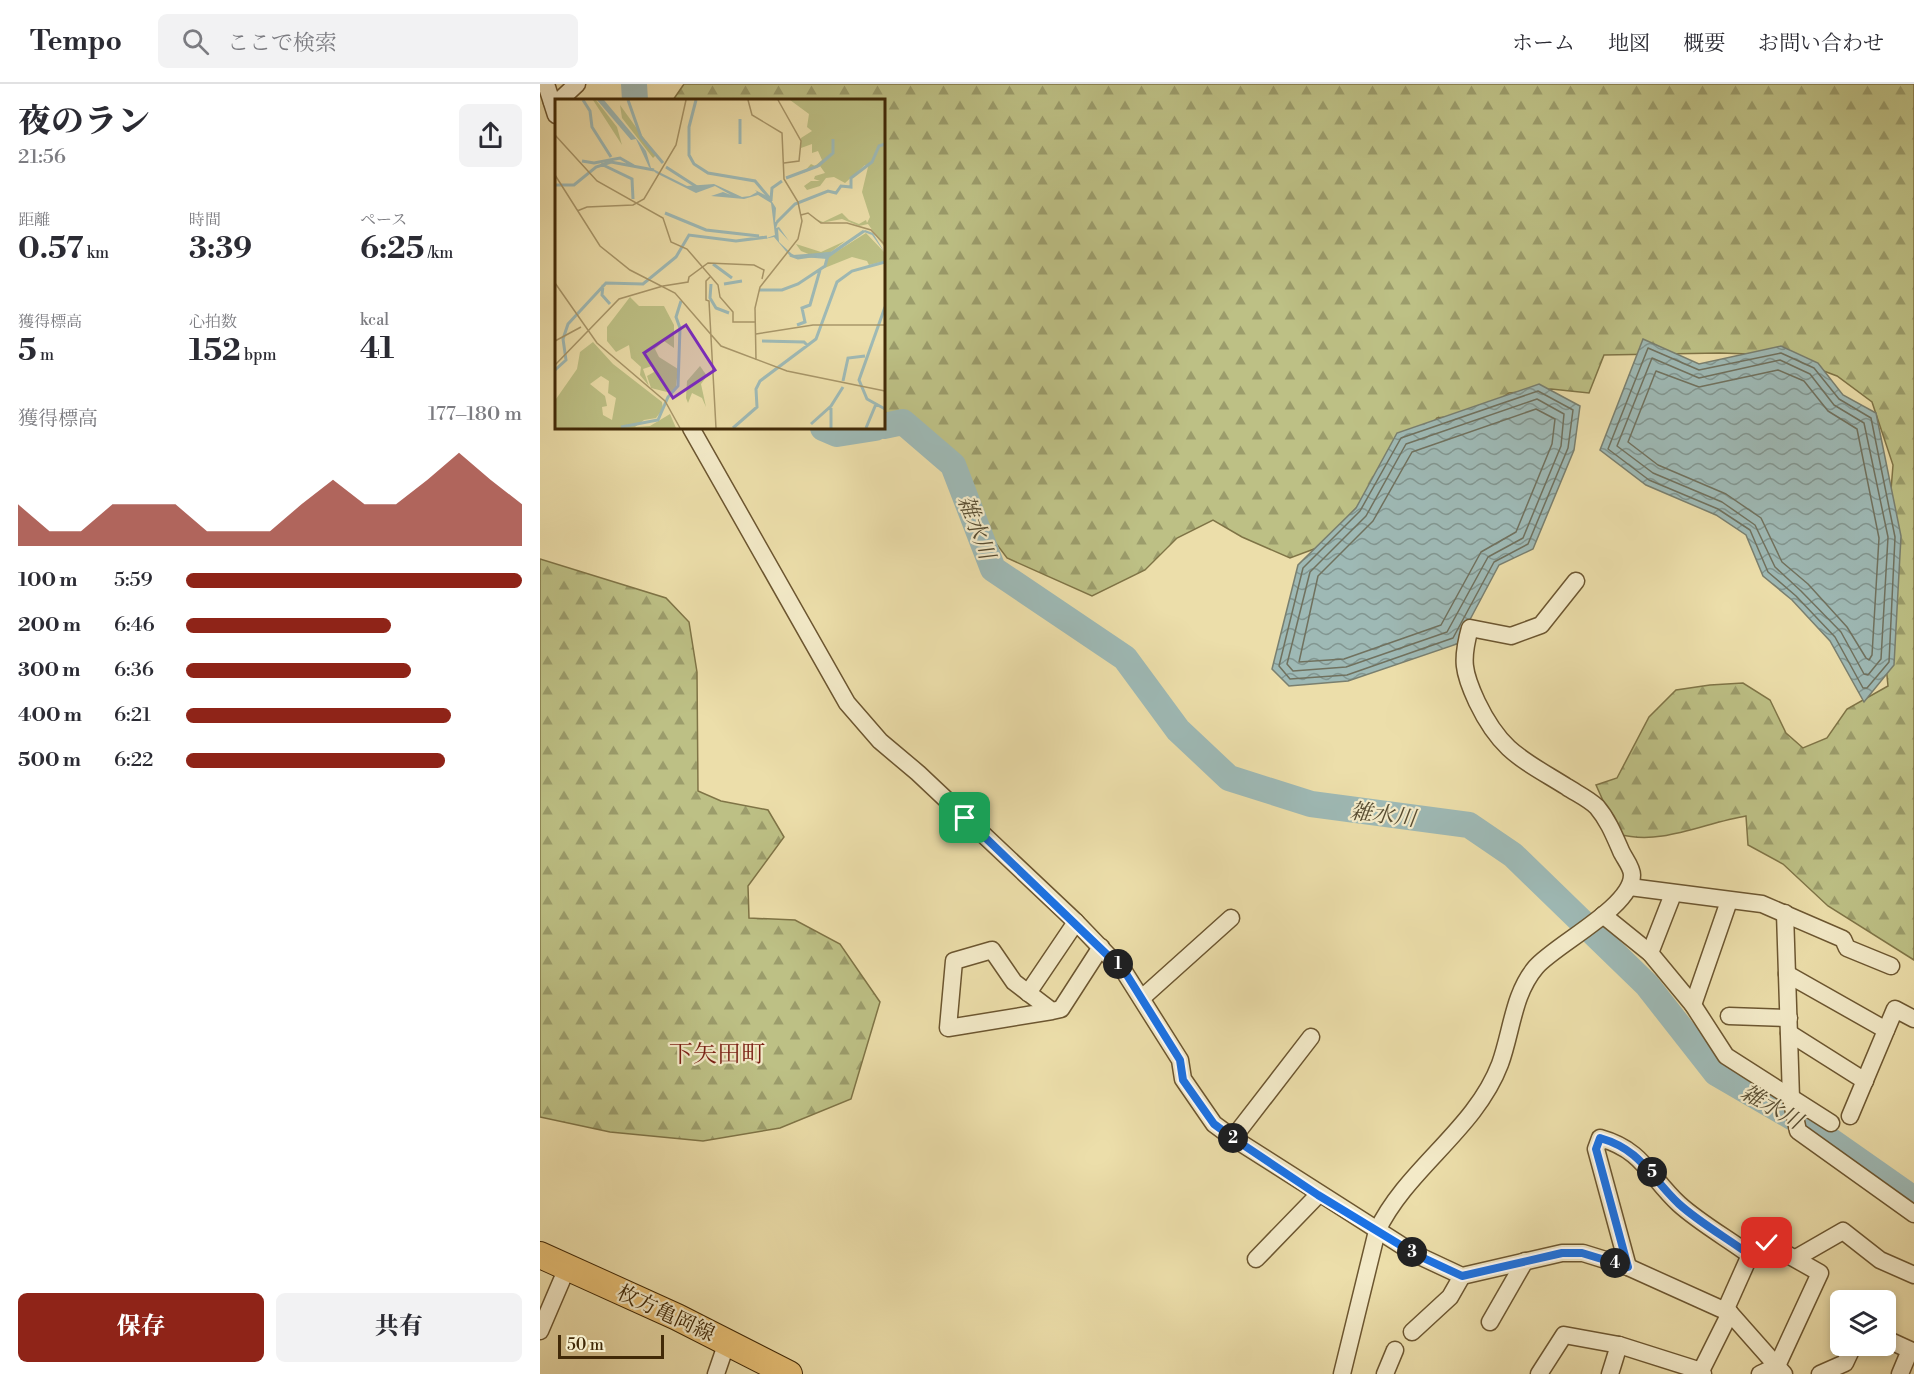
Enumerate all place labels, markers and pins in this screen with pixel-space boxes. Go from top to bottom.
pin [939,792,990,843]
pin: 1 [1103,949,1133,979]
pin: 2 [1218,1123,1248,1153]
pin: 5 [1637,1157,1667,1187]
pin [1741,1217,1792,1268]
pin: 3 [1397,1237,1427,1267]
pin: 4 [1600,1248,1630,1278]

